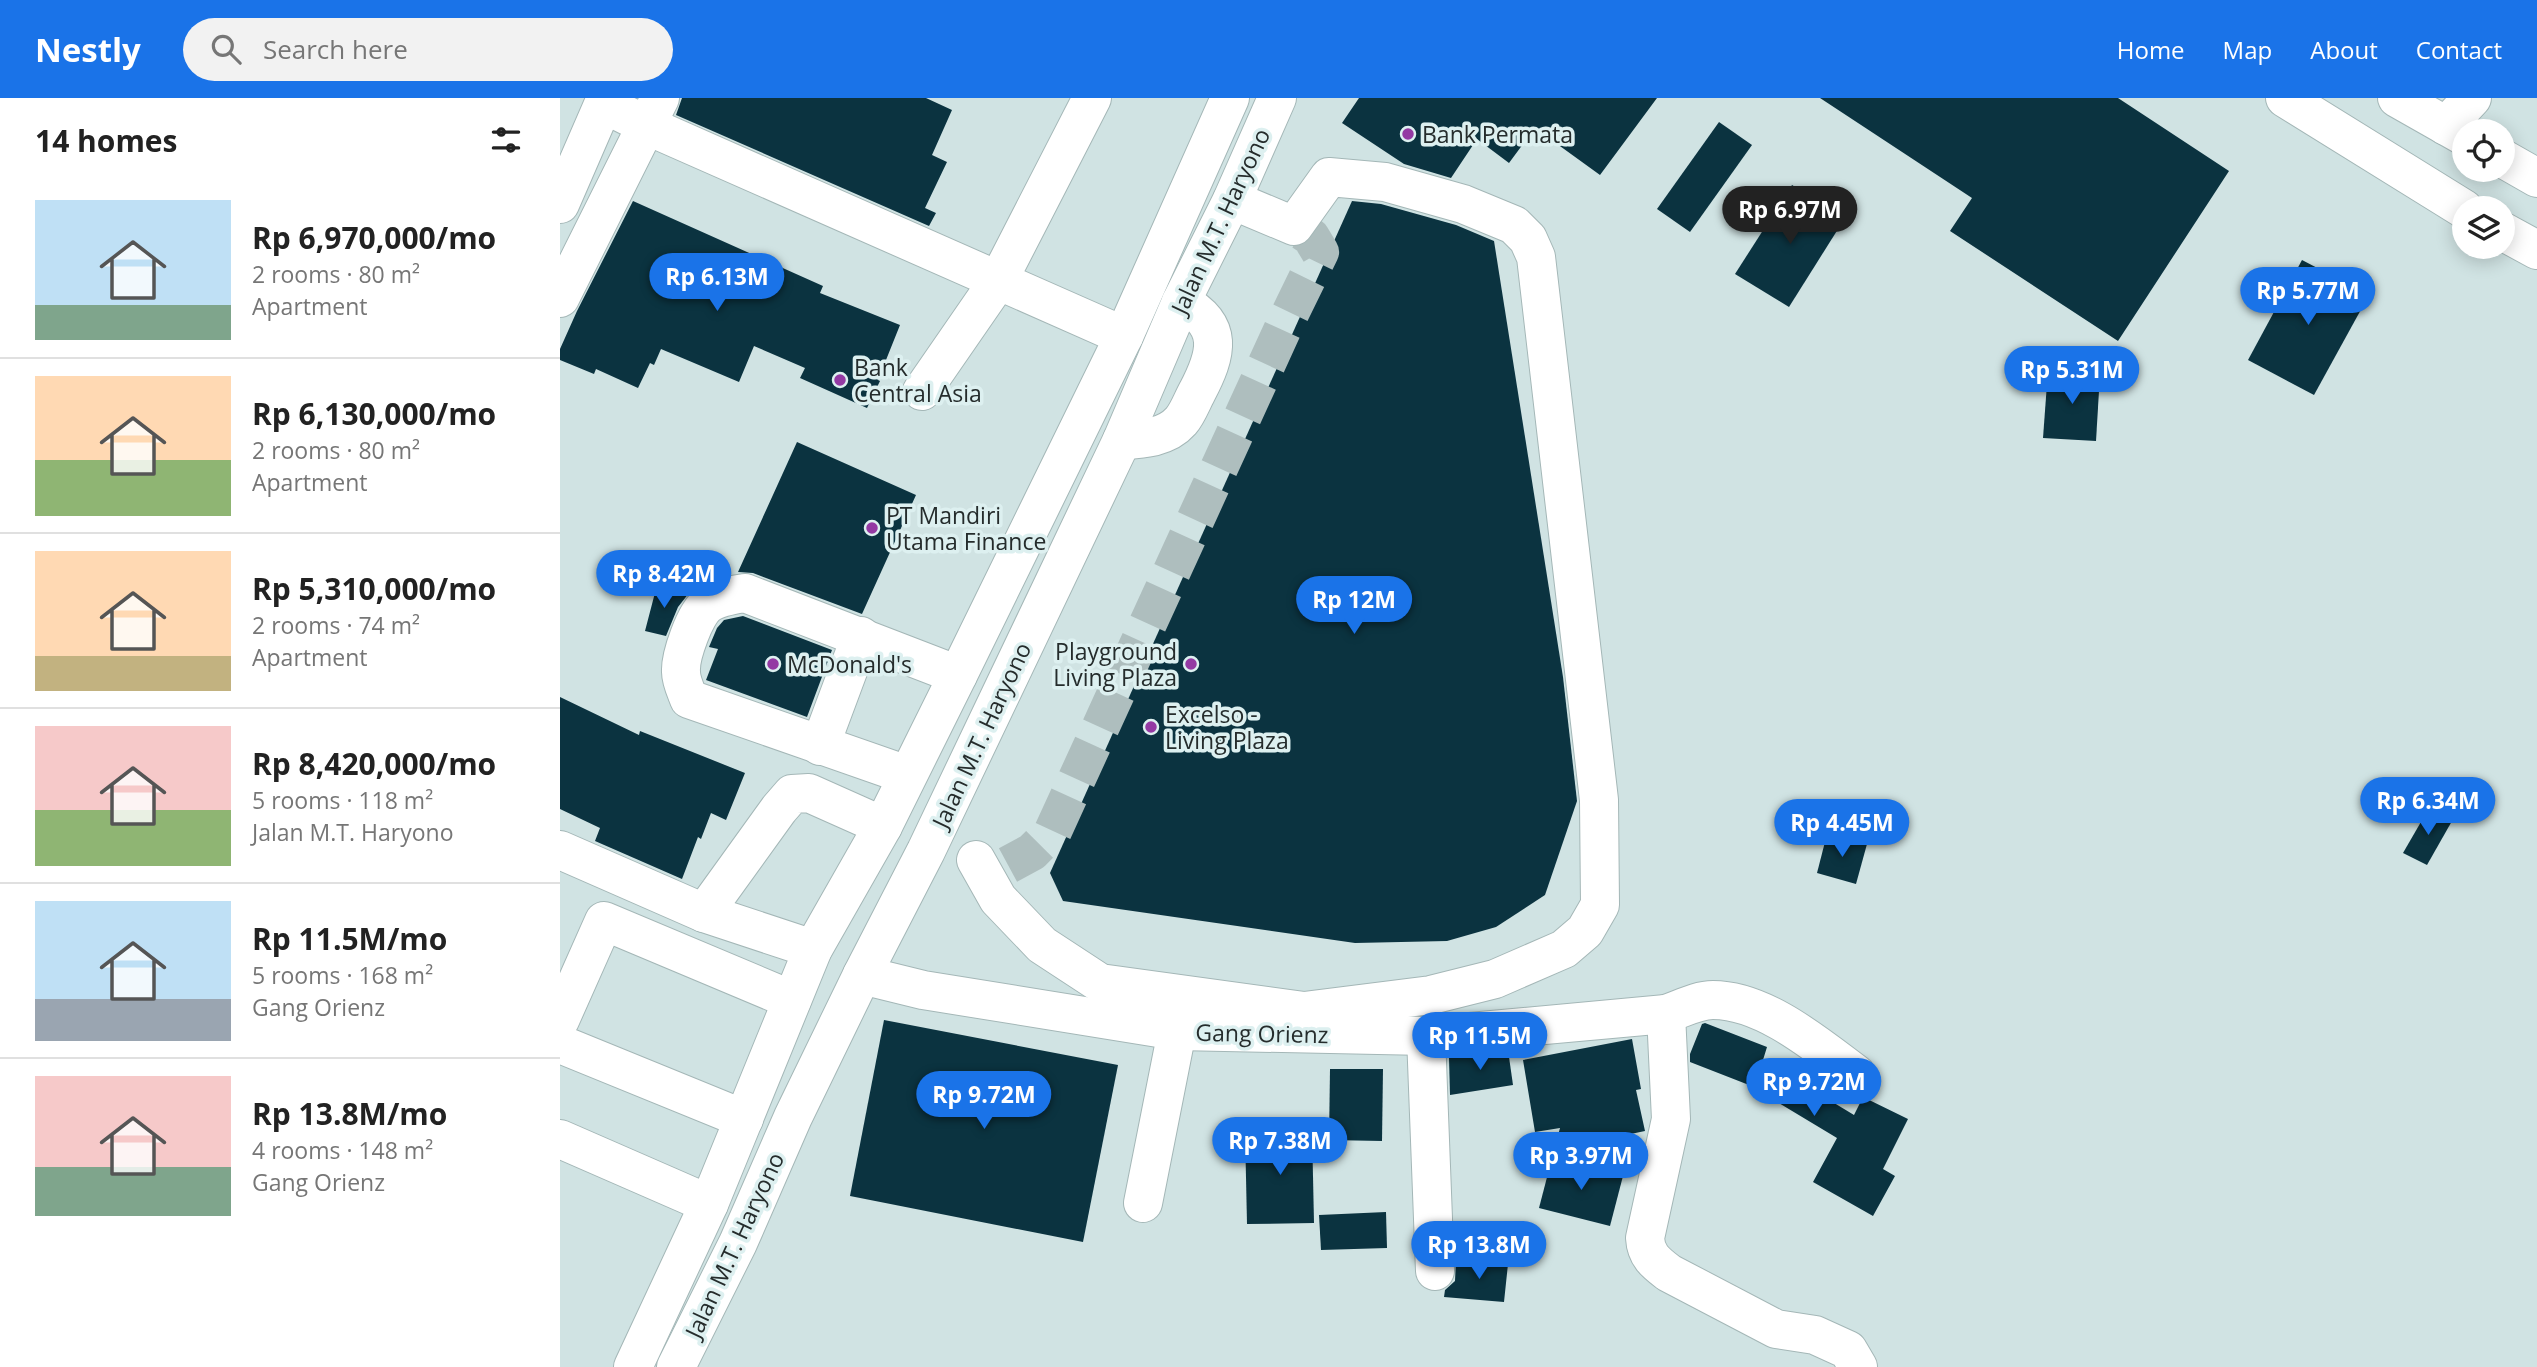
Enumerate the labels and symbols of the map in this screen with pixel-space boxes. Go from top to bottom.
place label: Bank Permata [1422,118,1573,150]
street label: Jalan M.T. Haryono [1162,123,1277,321]
marker: Bank Permata [1400,126,1416,142]
pin: Rp 6.97M [1718,186,1862,246]
pin: Rp 6.13M [645,254,789,313]
pin: Rp 5.77M [2236,268,2380,327]
pin: Rp 5.31M [2000,346,2144,406]
place label: Bank Central Asia [854,351,982,409]
marker: Bank Central Asia [832,372,848,388]
place label: PT Mandiri Utama Finance [886,499,1046,557]
marker: PT Mandiri Utama Finance [864,520,880,536]
pin: Rp 8.42M [592,550,736,610]
pin: Rp 12M [1297,576,1411,636]
place label: Playground Living Plaza [1053,635,1177,693]
street label: Jalan M.T. Haryono [923,637,1038,835]
place label: McDonald's [787,648,912,680]
marker: McDonald's [765,656,781,672]
marker: Playground Living Plaza [1183,656,1199,672]
place label: Excelso - Living Plaza [1165,698,1289,756]
marker: Excelso - Living Plaza [1143,719,1159,735]
pin: Rp 6.34M [2356,778,2500,837]
pin: Rp 4.45M [1770,800,1914,859]
pin: Rp 11.5M [1408,1012,1552,1072]
street label: Gang Orienz [1195,1016,1329,1050]
pin: Rp 9.72M [1742,1058,1886,1118]
pin: Rp 9.72M [912,1072,1056,1131]
pin: Rp 7.38M [1208,1118,1352,1177]
pin: Rp 3.97M [1509,1132,1653,1192]
street label: Jalan M.T. Haryono [676,1147,791,1345]
pin: Rp 13.8M [1407,1222,1551,1281]

